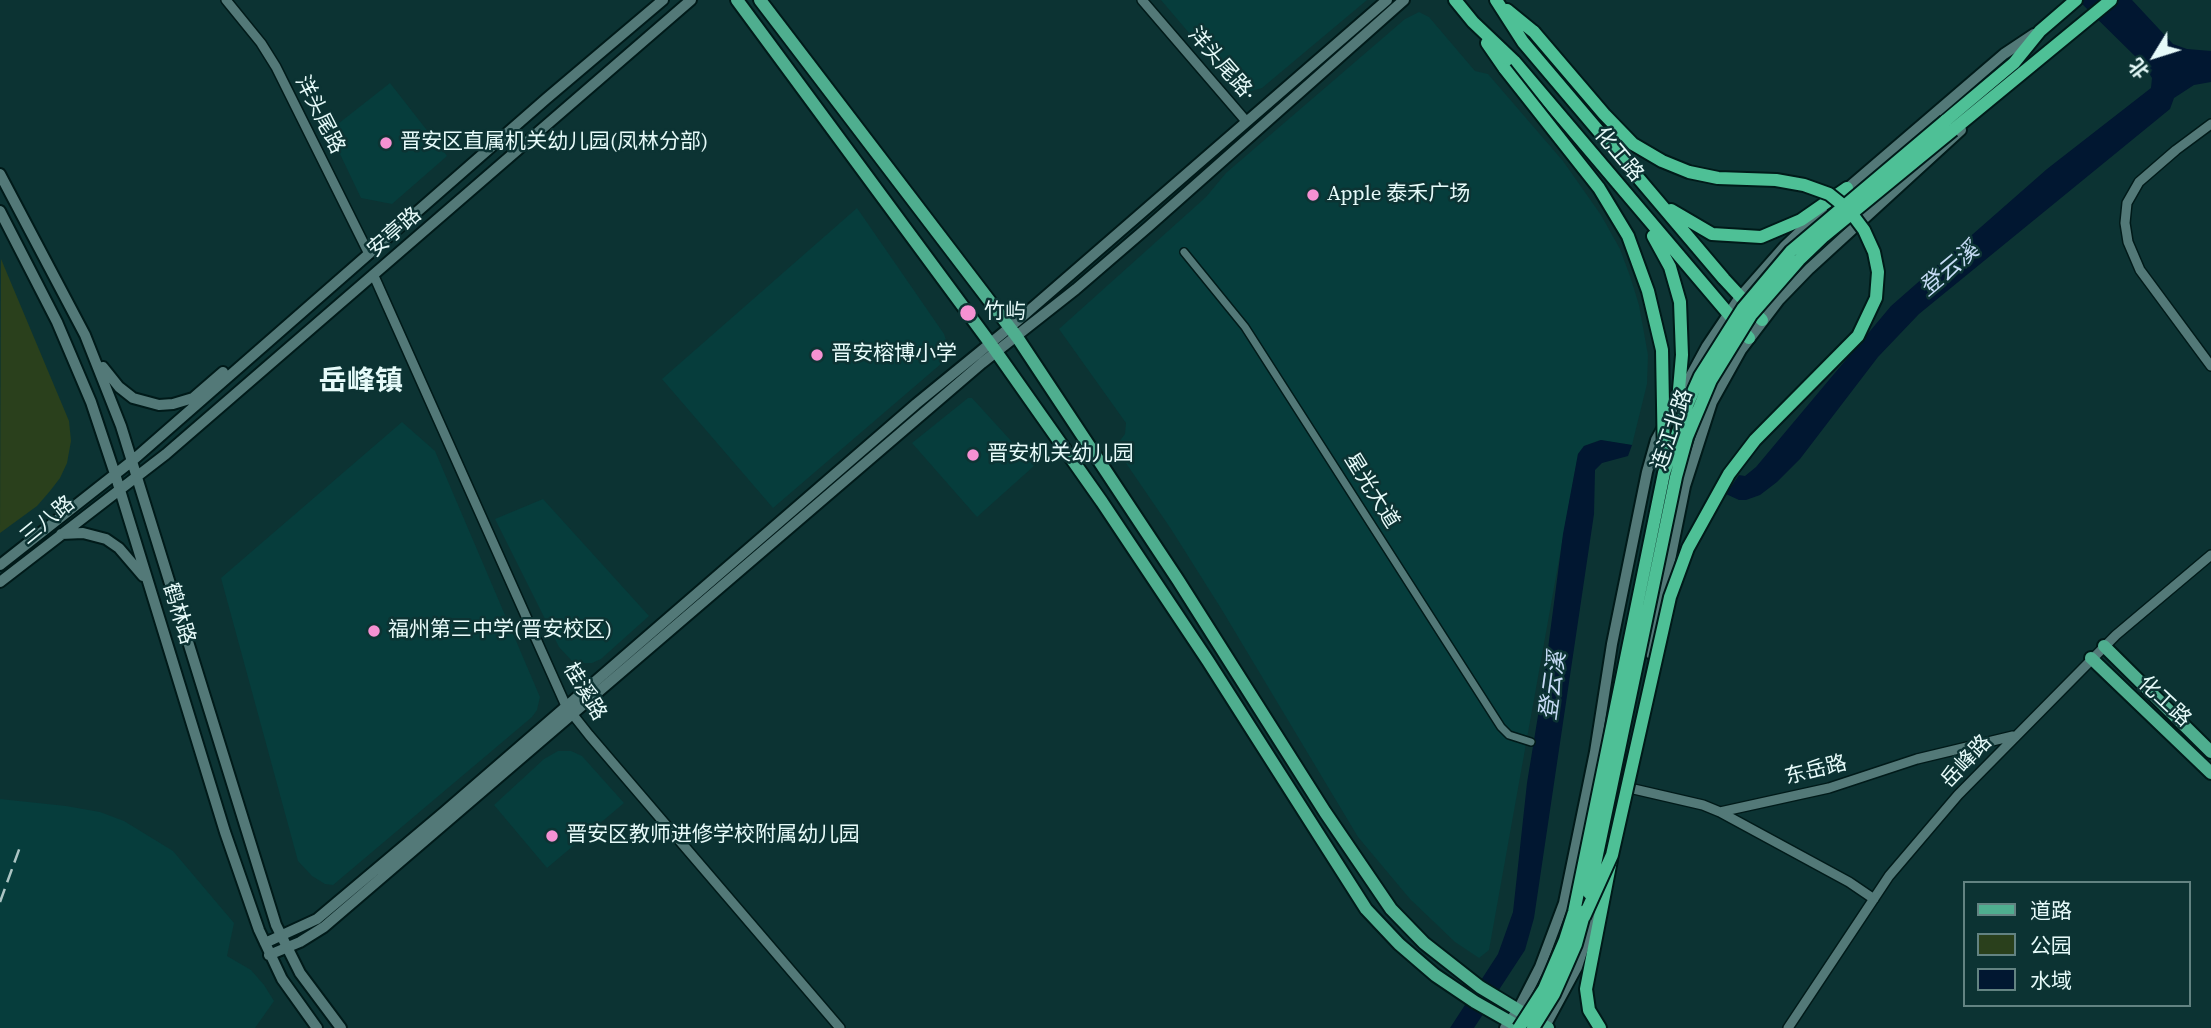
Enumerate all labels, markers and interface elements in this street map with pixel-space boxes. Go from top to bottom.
north arrow [2120,21,2190,91]
street label: 洋头尾路· [1182,23,1260,107]
text: 北 [2122,53,2155,84]
street label: 洋头尾路 [289,72,349,158]
street label: 化工路 [1588,123,1648,187]
place label: 晋安区直属机关幼儿园(凤林分部) [400,130,708,156]
marker: 晋安区直属机关幼儿园(凤林分部) [378,135,394,151]
place label: Apple 泰禾广场 [1327,182,1470,208]
marker: Apple 泰禾广场 [1305,187,1321,203]
street label: 安亭路 [363,203,427,263]
water label: 登云溪 [1915,237,1985,303]
place label: 竹屿 [984,300,1026,326]
marker: 竹屿 [958,303,978,323]
place label: 晋安榕博小学 [831,342,957,368]
marker: 晋安榕博小学 [809,347,825,363]
district label: 岳峰镇 [319,366,403,400]
street label: 连江北路 [1647,386,1699,474]
place label: 晋安机关幼儿园 [987,442,1134,468]
marker: 晋安机关幼儿园 [965,447,981,463]
street label: 星光大道 [1338,449,1404,533]
street label: 三八路 [16,491,80,551]
street label: 鹤林路 [157,580,199,648]
place label: 福州第三中学(晋安校区) [388,618,612,644]
marker: 福州第三中学(晋安校区) [366,623,382,639]
water label: 登云溪 [1536,650,1572,722]
street label: 桂溪路 [557,659,611,725]
street label: 化工路 [2132,671,2196,733]
street label: 岳峰路 [1936,730,1998,794]
street label: 东岳路 [1782,751,1850,791]
place label: 晋安区教师进修学校附属幼儿园 [566,823,860,849]
marker: 晋安区教师进修学校附属幼儿园 [544,828,560,844]
legend [1962,881,2190,1007]
text: 道路 [2030,896,2072,925]
text: 公园 [2030,931,2072,960]
text: 水域 [2030,966,2072,995]

